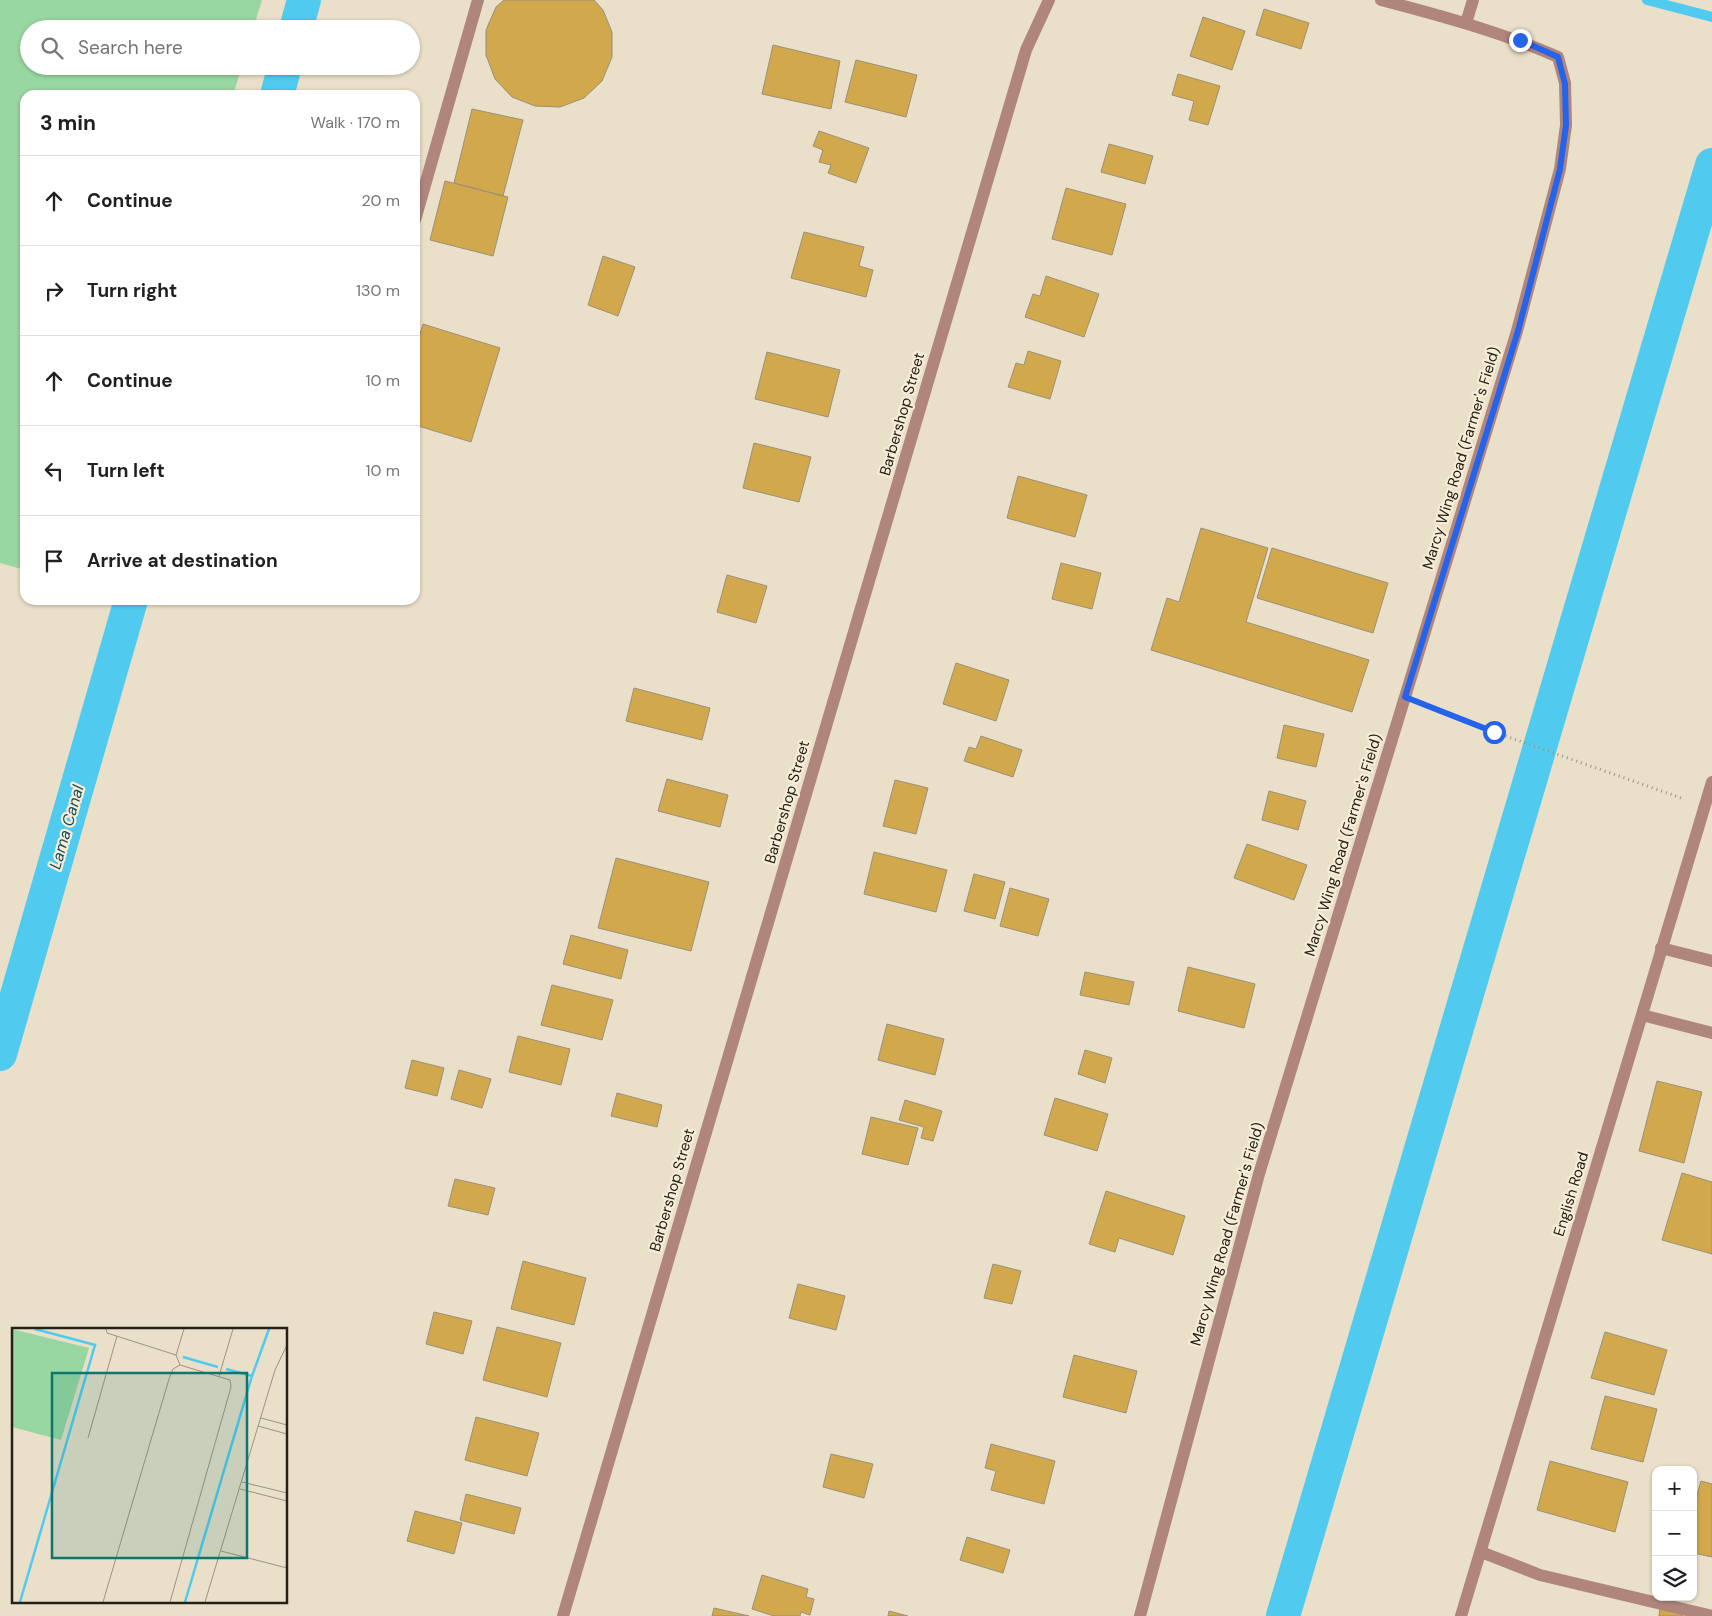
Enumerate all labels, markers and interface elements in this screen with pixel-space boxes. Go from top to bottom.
search box [20,20,420,75]
route end [1509,29,1532,52]
icon: search [38,34,66,62]
text: Search here [78,35,183,60]
text: 3 min [40,109,96,137]
text: Walk · 170 m [311,112,400,133]
icon: ahead [40,187,68,215]
text: Continue [87,188,173,213]
text: 20 m [361,190,400,211]
icon: right [40,277,68,305]
text: Turn right [87,278,177,303]
text: 130 m [356,280,400,301]
street label: Marcy Wing Road (Farmer's Field) [1418,344,1504,572]
street label: Barbershop Street [875,350,929,478]
icon: ahead [40,367,68,395]
text: Continue [87,368,173,393]
text: 10 m [366,370,400,391]
icon: left [40,457,68,485]
text: Turn left [87,458,165,483]
text: 10 m [366,460,400,481]
icon: arrive [40,547,68,575]
text: Arrive at destination [87,548,278,573]
route start [1483,721,1506,744]
street label: Marcy Wing Road (Farmer's Field) [1300,731,1386,959]
street label: Barbershop Street [760,738,814,866]
water label: Lama Canal [44,782,89,872]
street label: Marcy Wing Road (Farmer's Field) [1185,1120,1269,1348]
street label: Barbershop Street [645,1126,699,1254]
street label: English Road [1549,1149,1593,1239]
inset map [12,1328,288,1604]
map controls [1652,1466,1697,1601]
button: + [1652,1466,1697,1511]
button: − [1652,1511,1697,1556]
button: layers [1652,1556,1697,1601]

